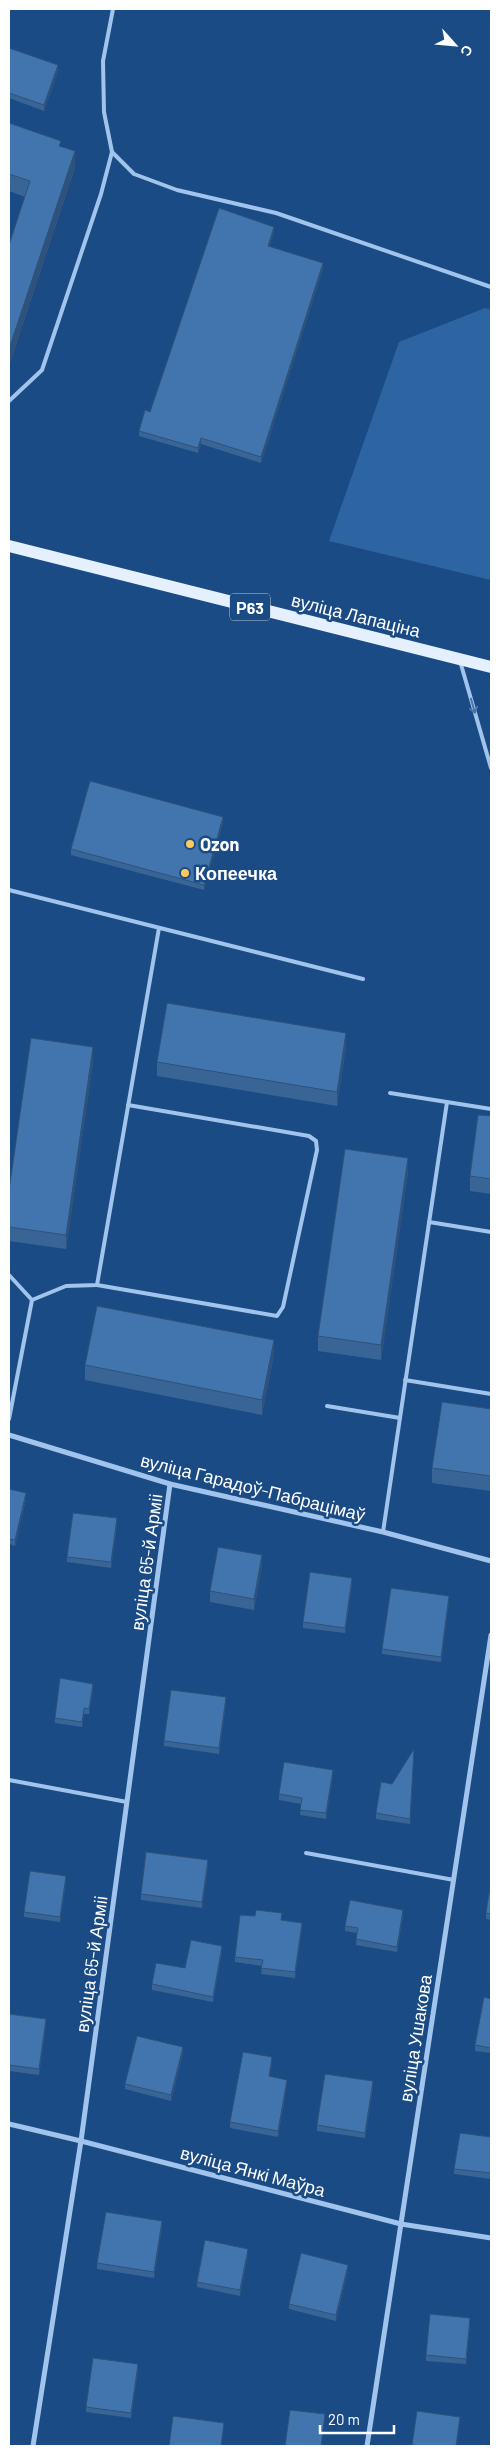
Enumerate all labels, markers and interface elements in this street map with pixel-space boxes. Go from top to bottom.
north arrow [430,20,480,70]
text: С [457,43,477,59]
street label: вуліца Лапаціна [289,588,424,642]
road number: Р63 [230,594,270,620]
one-way arrow [469,698,479,714]
place label: Ozon [200,833,239,855]
marker: Ozon [184,838,196,850]
place label: Копеечка [195,862,278,884]
marker: Копеечка [179,867,191,879]
street label: вуліца Гарадоў-Пабрацімаў [138,1448,368,1526]
street label: вуліца 65-й Арміі [126,1492,166,1632]
street label: вуліца 65-й Арміі [71,1894,111,2034]
street label: вуліца Ушакова [394,1972,436,2103]
street label: вуліца Янкі Маўра [178,2141,329,2201]
scale bar [320,2402,394,2434]
text: 20 m [328,2410,360,2428]

